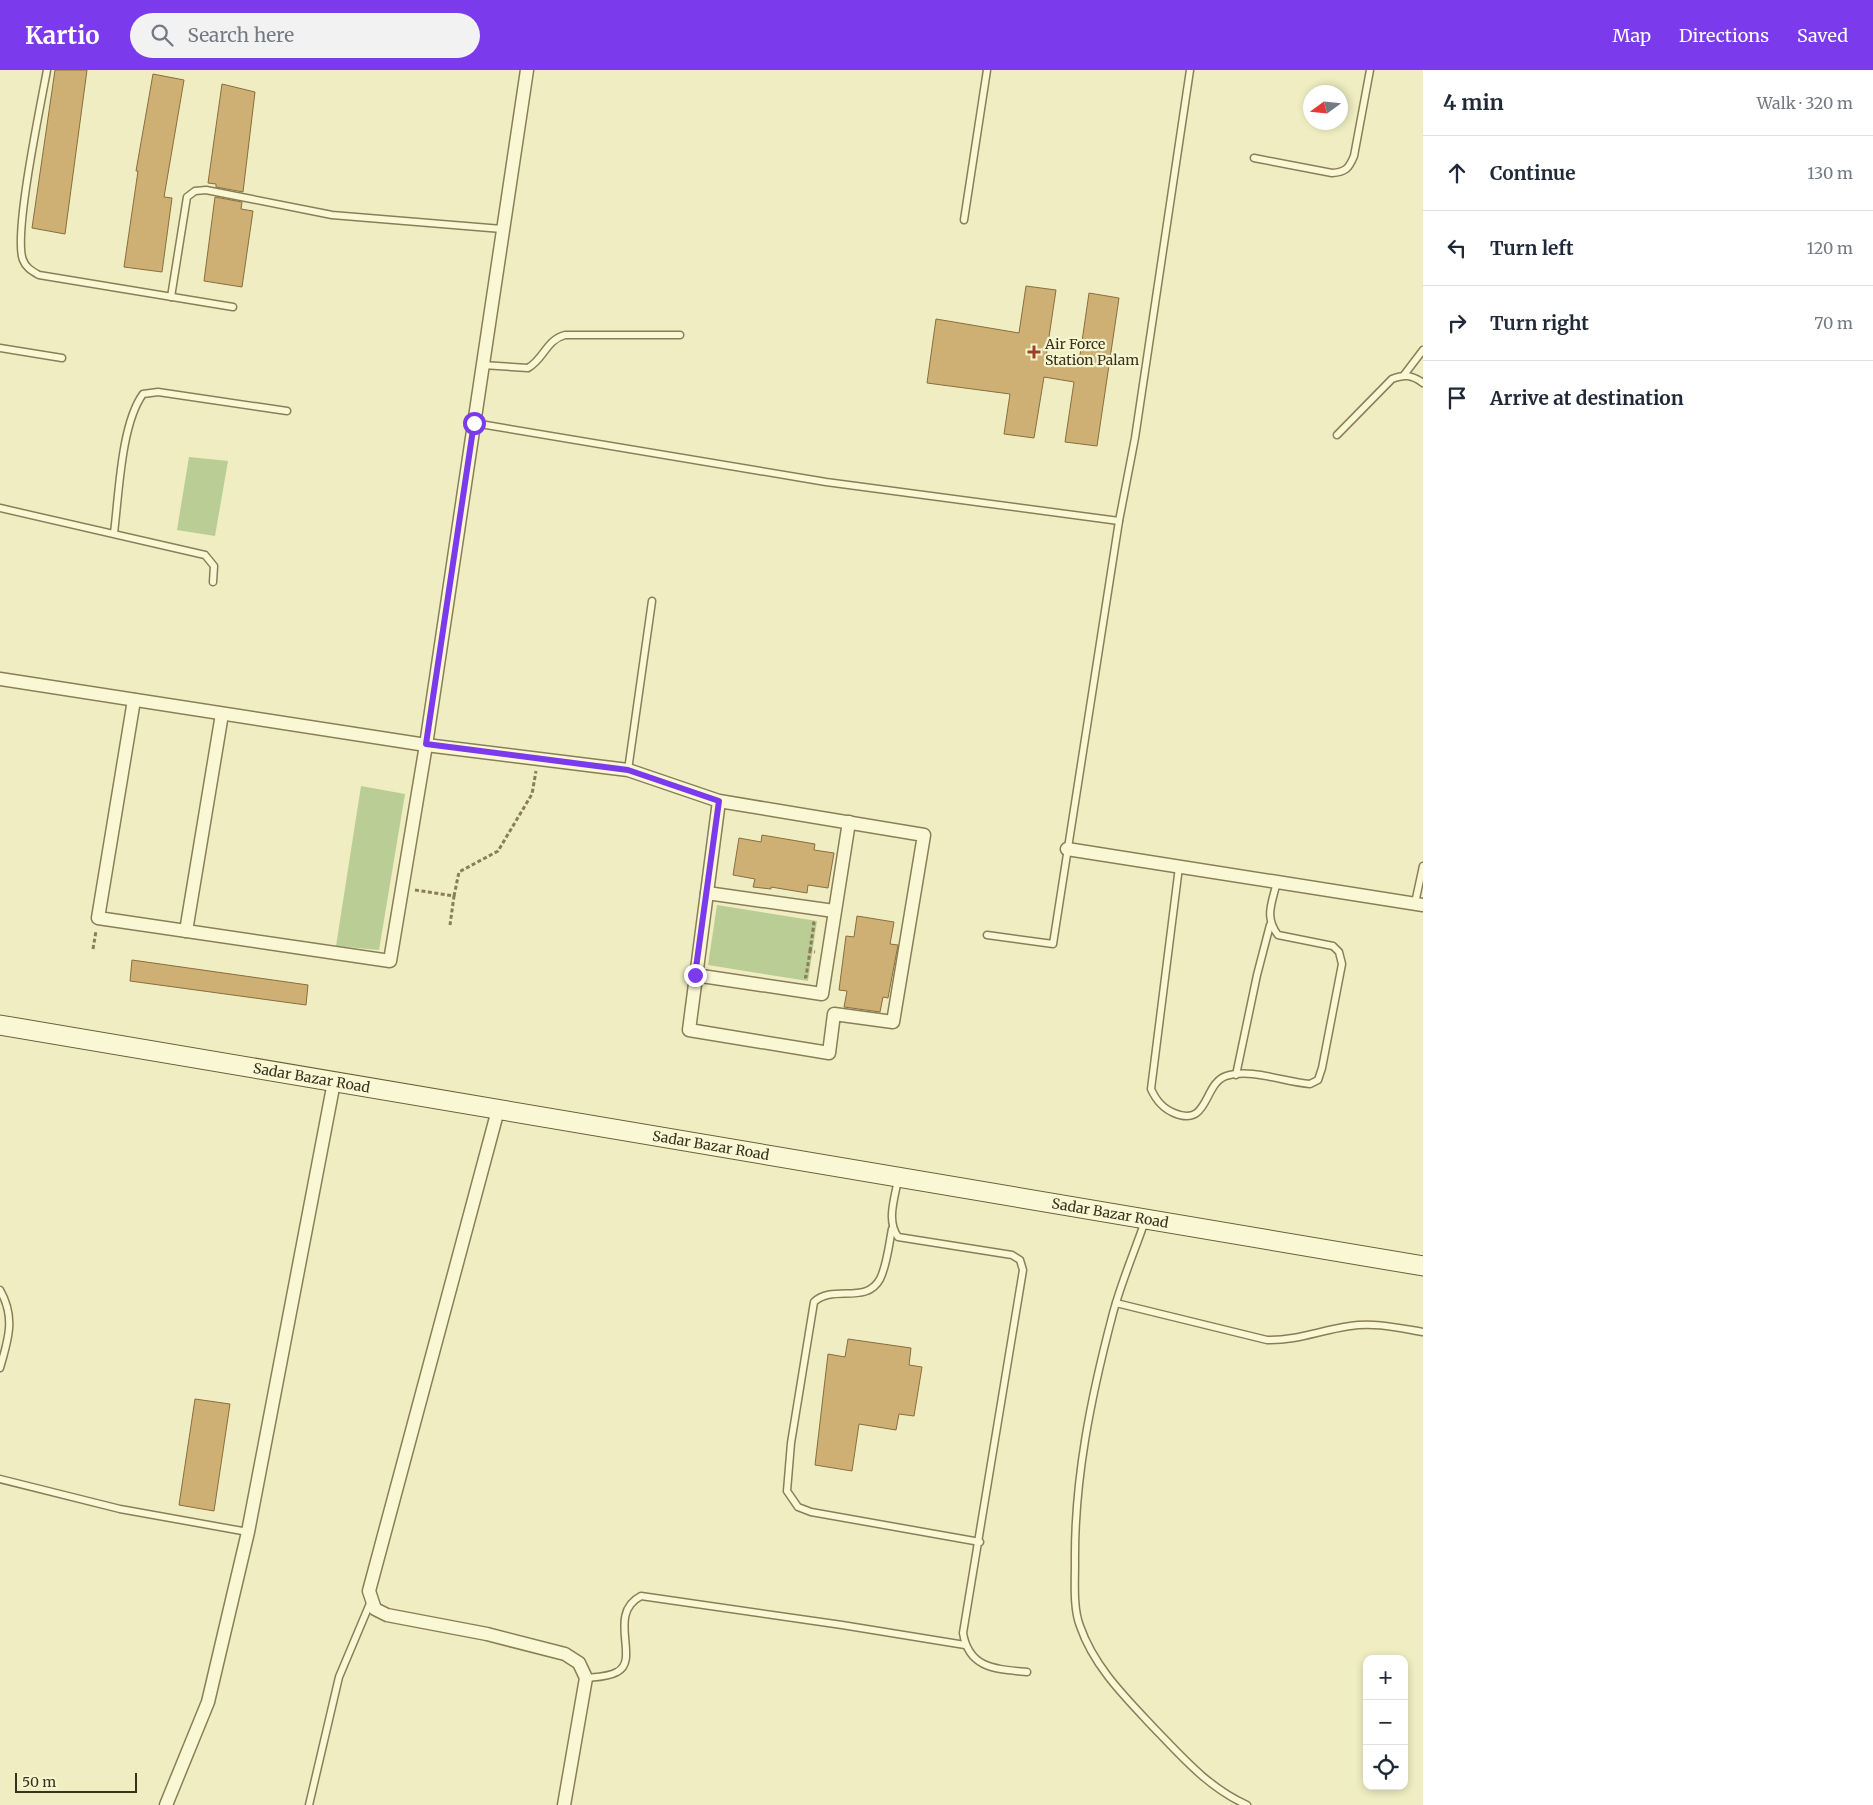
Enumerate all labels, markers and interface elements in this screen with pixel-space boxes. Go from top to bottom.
search box [130,13,480,58]
text: Kartio [25,20,100,51]
icon: search [148,21,176,49]
text: Search here [188,23,294,47]
text: Map [1613,24,1651,47]
text: Directions [1679,24,1769,47]
text: Saved [1797,24,1848,47]
north arrow [1303,85,1348,130]
text: 4 min [1443,89,1504,116]
text: Walk · 320 m [1757,93,1853,113]
icon: ahead [1443,159,1471,187]
text: Continue [1490,161,1576,185]
text: 130 m [1807,163,1853,183]
icon: left [1443,234,1471,262]
text: Turn left [1490,236,1574,260]
text: 120 m [1807,238,1853,258]
icon: right [1443,309,1471,337]
text: Turn right [1490,311,1589,335]
text: 70 m [1814,313,1853,333]
place label: Air Force Station Palam [1044,335,1139,369]
marker: Air Force Station Palam [1027,345,1041,359]
icon: arrive [1443,384,1471,412]
text: Arrive at destination [1490,386,1684,410]
route start [463,412,486,435]
route end [684,964,707,987]
street label: Sadar Bazar Road [252,1059,372,1097]
street label: Sadar Bazar Road [651,1127,771,1164]
street label: Sadar Bazar Road [1050,1194,1171,1232]
map controls [1363,1655,1408,1790]
button: + [1363,1655,1408,1700]
button: − [1363,1700,1408,1745]
button: locate [1363,1745,1408,1790]
scale bar [15,1770,138,1793]
text: 50 m [22,1773,56,1791]

